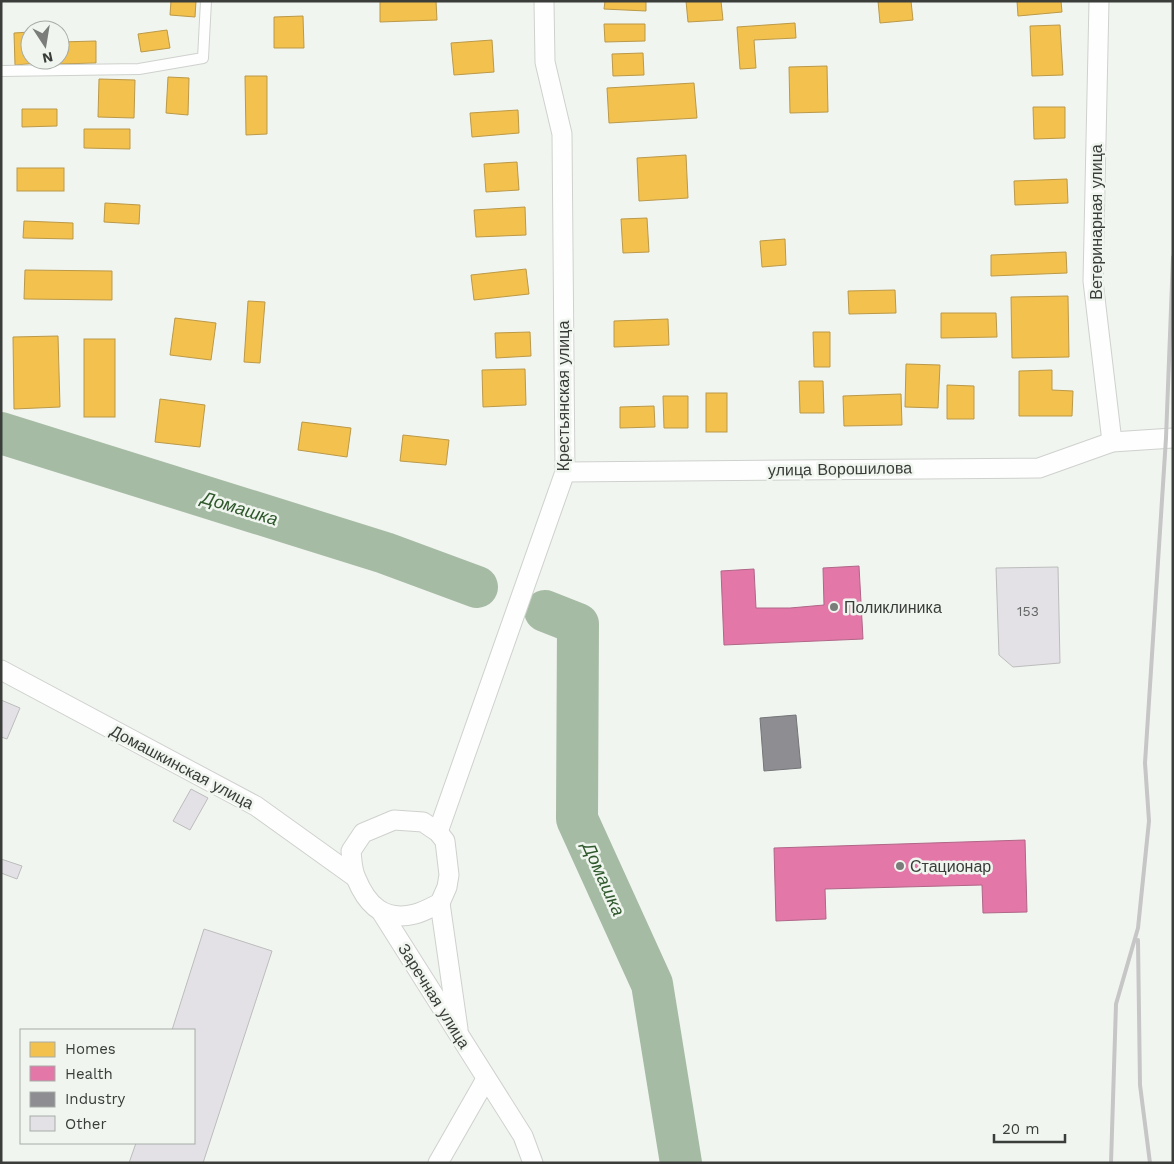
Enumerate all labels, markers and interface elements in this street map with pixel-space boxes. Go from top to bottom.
north arrow [20,20,70,70]
text: N [41,49,54,67]
street label: Ветеринарная улица [1087,144,1106,300]
street label: Крестьянская улица [554,321,573,471]
street label: улица Ворошилова [768,458,912,480]
water label: Домашка [197,486,281,530]
place label: Поликлиника [844,598,942,617]
marker: Поликлиника [828,601,840,613]
house number: 153 [1017,603,1039,619]
street label: Домашкинская улица [107,721,257,813]
water label: Домашка [578,837,630,919]
place label: Стационар [910,857,991,876]
marker: Стационар [894,860,906,872]
street label: Заречная улица [394,940,474,1052]
legend [20,1029,195,1144]
text: Homes [65,1040,116,1058]
text: Health [65,1065,113,1083]
text: Industry [65,1090,126,1108]
scale bar [994,1112,1065,1144]
text: Other [65,1115,107,1133]
text: 20 m [1002,1120,1040,1138]

